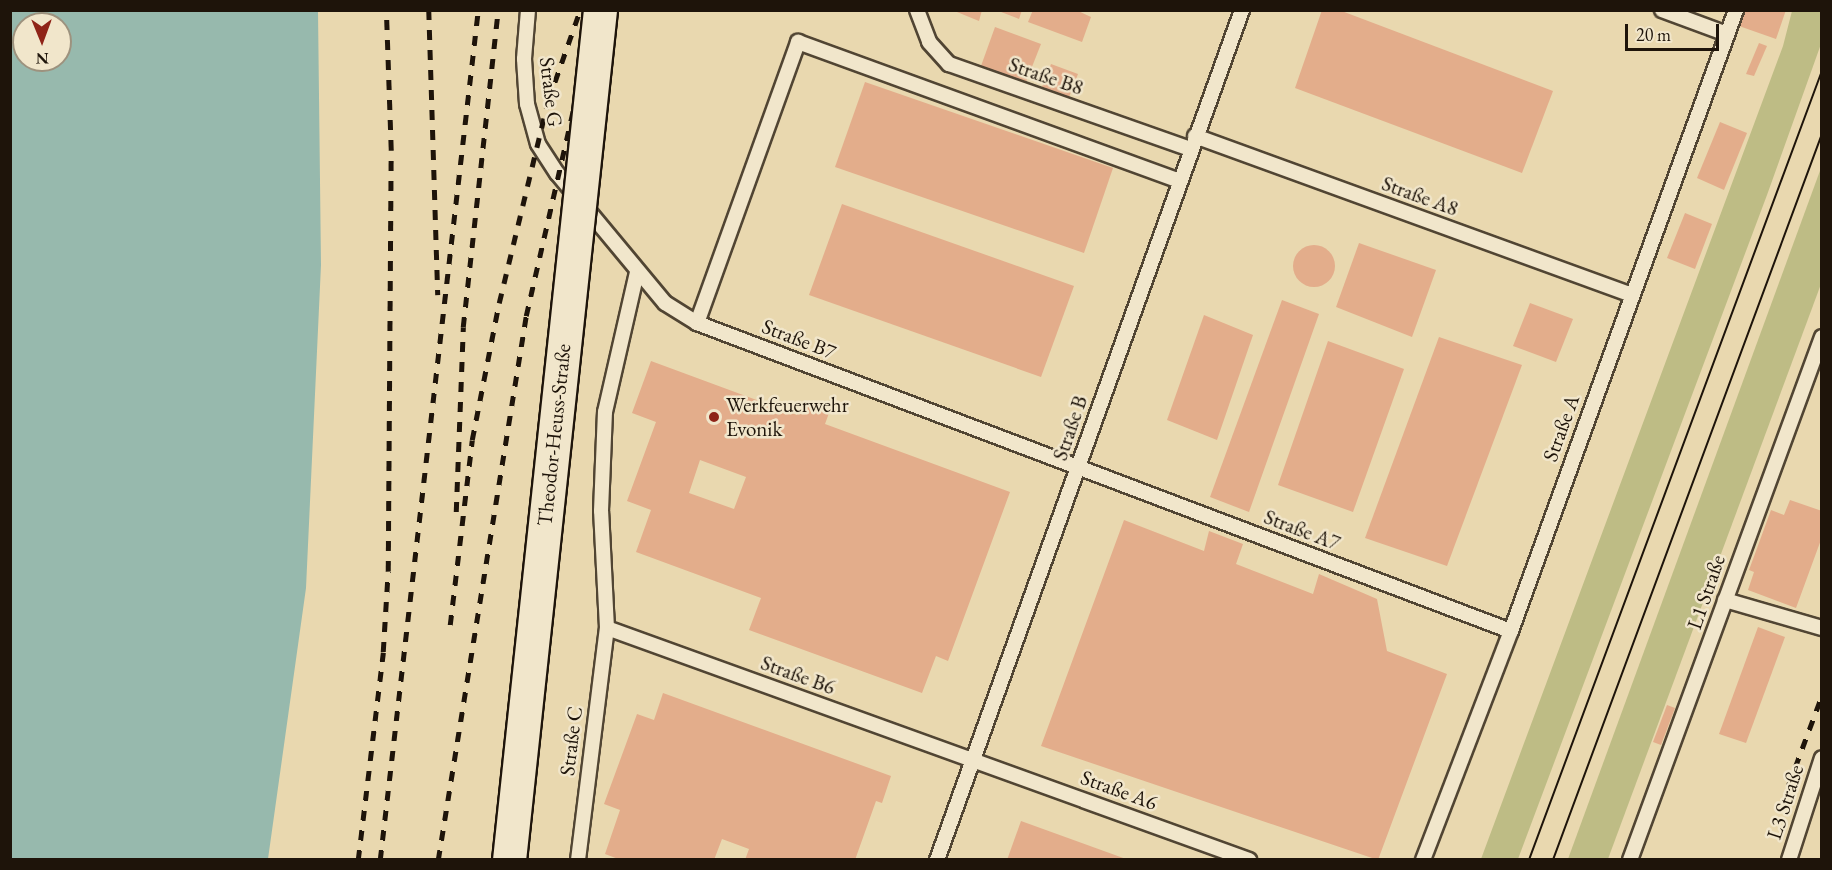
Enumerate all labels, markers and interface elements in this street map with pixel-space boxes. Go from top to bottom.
north arrow [12,12,72,72]
scale bar [1628,12,1722,50]
text: 20 m [1636,23,1671,46]
text: N [36,48,49,69]
street label: Straße B8 [1005,52,1087,100]
street label: Straße G [534,56,568,128]
street label: Straße A8 [1378,171,1462,221]
street label: Straße B7 [758,313,840,365]
street label: Theodor-Heuss-Straße [532,343,576,527]
street label: Straße A [1537,391,1585,465]
place label: Werkfeuerwehr Evonik [726,392,849,442]
street label: Straße B [1047,392,1093,464]
marker: Werkfeuerwehr Evonik [707,410,721,424]
street label: Straße A7 [1260,504,1344,556]
street label: L1 Straße [1682,551,1730,633]
street label: Straße B6 [757,650,839,700]
street label: Straße C [554,705,588,777]
street label: L3 Straße [1761,761,1809,843]
street label: Straße A6 [1077,765,1161,815]

